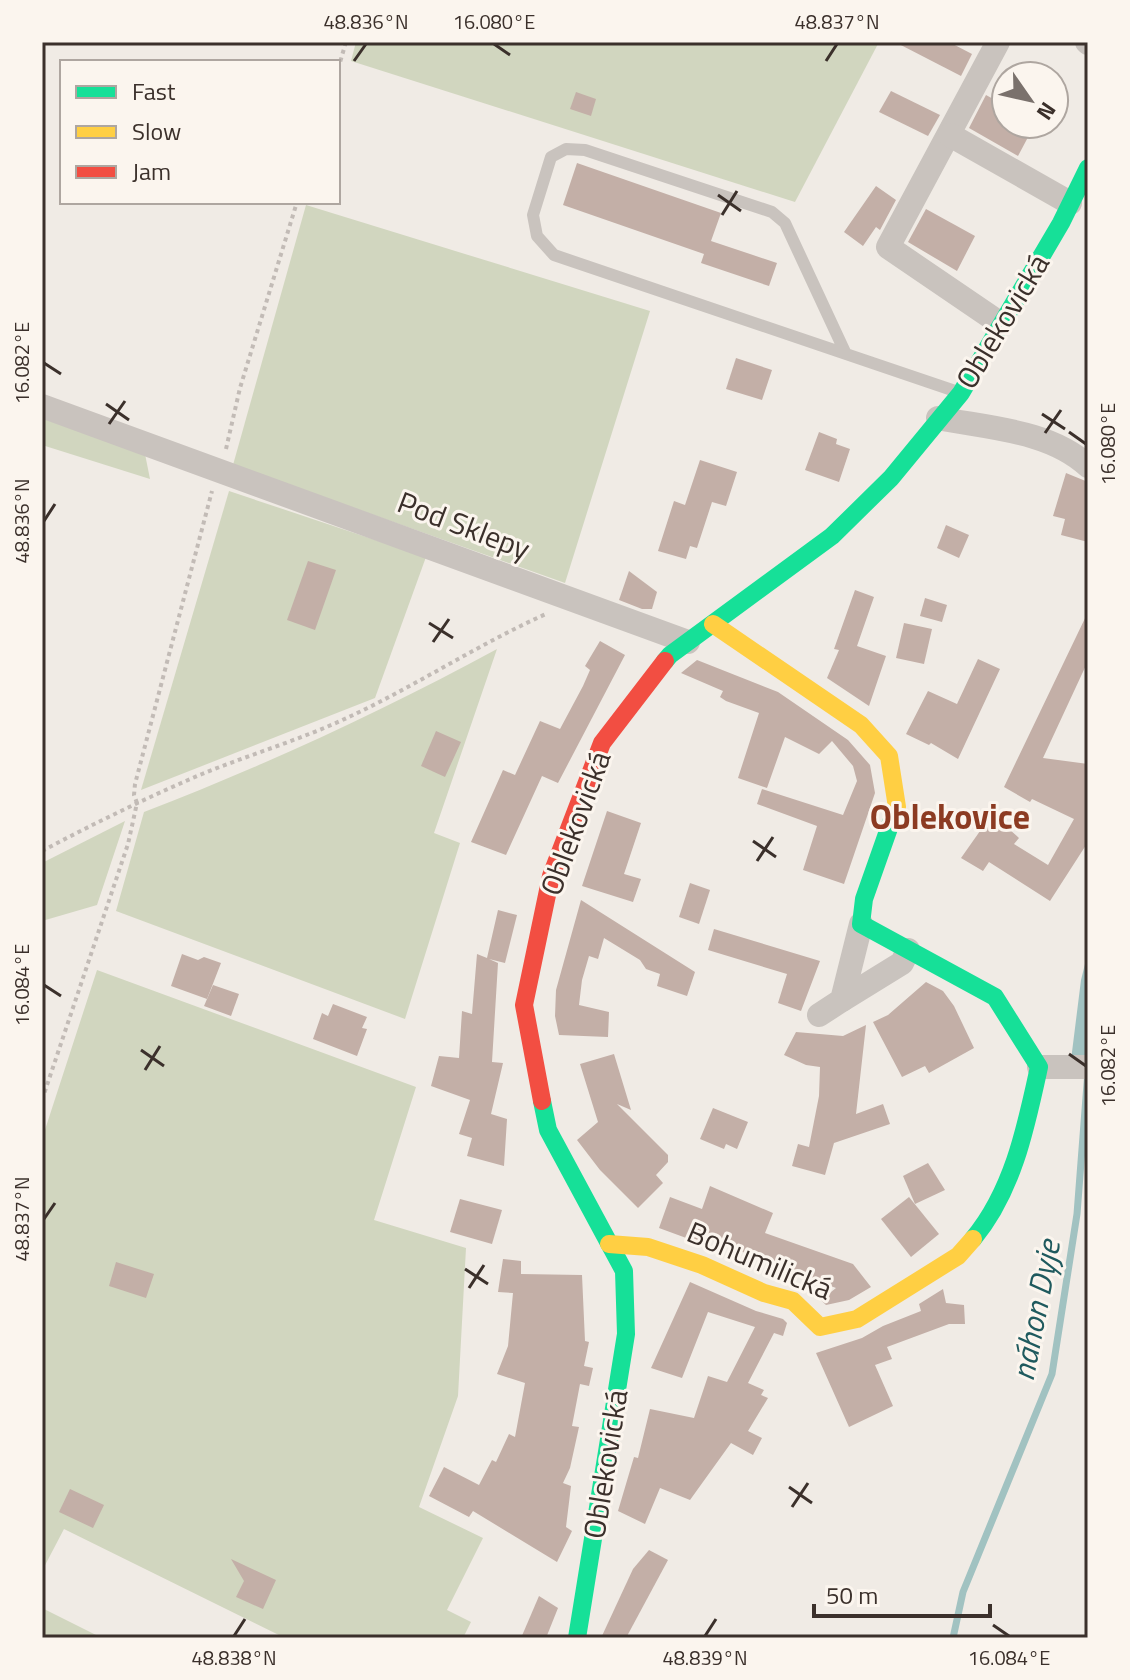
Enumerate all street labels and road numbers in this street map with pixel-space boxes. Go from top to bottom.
street label: Oblekovická [944,245,1060,397]
street label: Pod Sklepy [391,479,537,571]
street label: Oblekovická [528,744,622,902]
street label: Bohumilická [680,1209,840,1311]
street label: Oblekovická [571,1386,639,1542]

